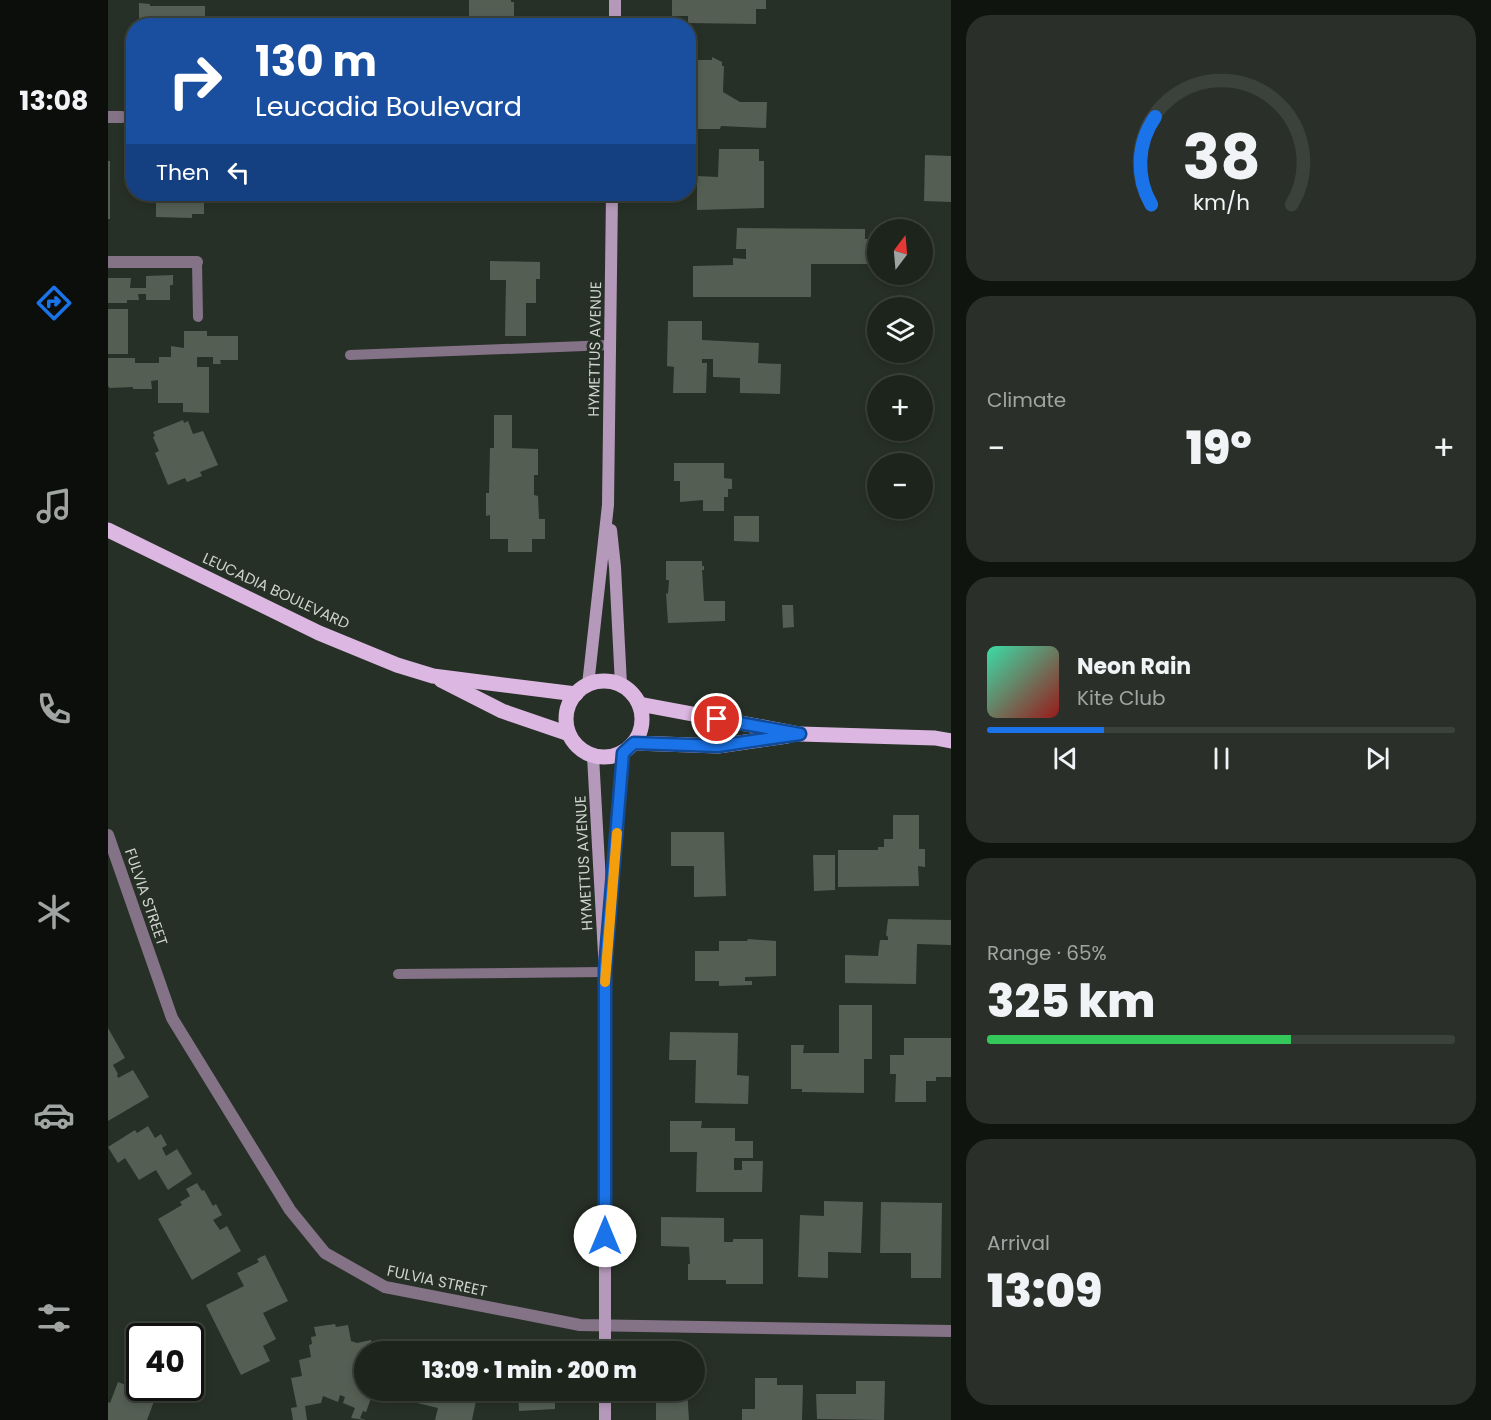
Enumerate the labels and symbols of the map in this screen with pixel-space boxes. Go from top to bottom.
north arrow [867,219,933,285]
street label: HYMETTUS AVENUE [583,281,606,417]
street label: LEUCADIA BOULEVARD [199,547,353,634]
pin [691,693,742,744]
street label: HYMETTUS AVENUE [569,795,598,931]
street label: FULVIA STREET [120,845,173,948]
position arrow [573,1204,637,1268]
street label: FULVIA STREET [385,1260,489,1301]
speed limit sign: 40 [126,1323,204,1401]

